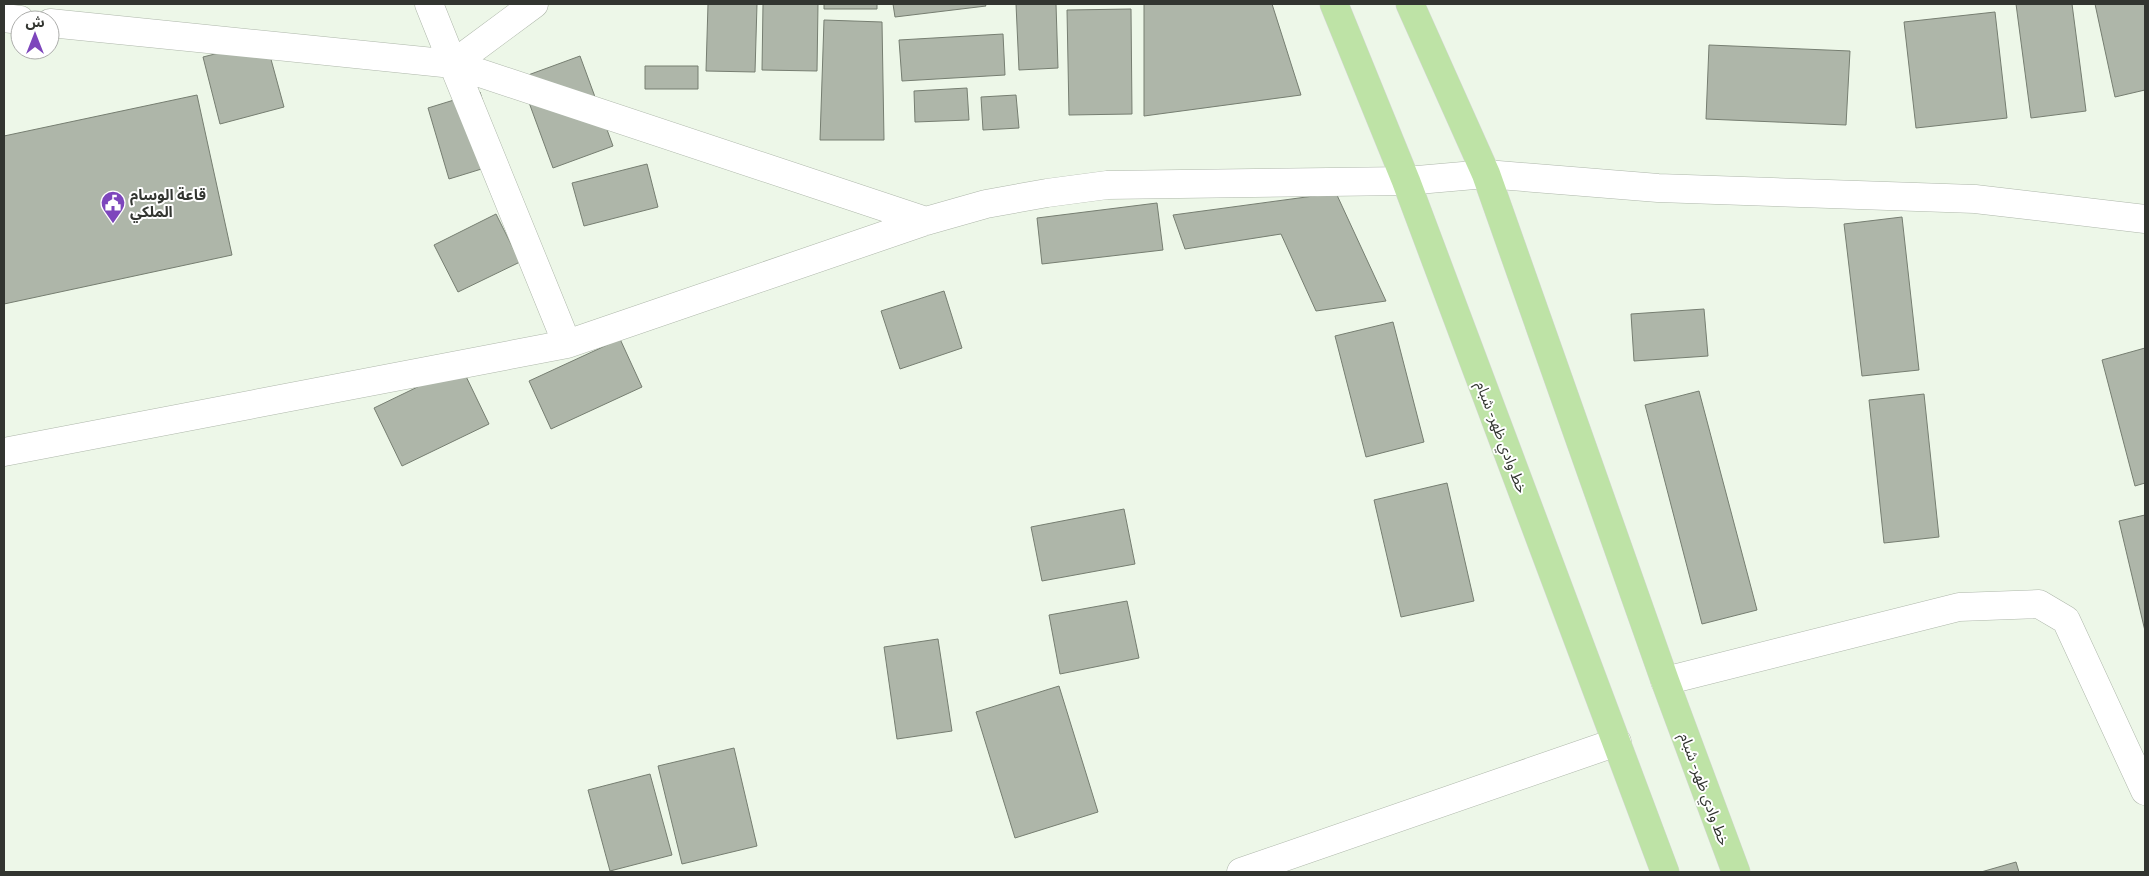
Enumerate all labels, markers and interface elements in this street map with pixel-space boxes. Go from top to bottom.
north arrow [10,10,60,60]
text: ش [25,14,45,30]
place label: قاعة الوسام الملكي [130,186,206,223]
public building icon: قاعة الوسام الملكي [100,190,126,224]
street label: خط وادي ظهر - شبام [1470,379,1531,497]
street label: خط وادي ظهر - شبام [1673,730,1733,849]

